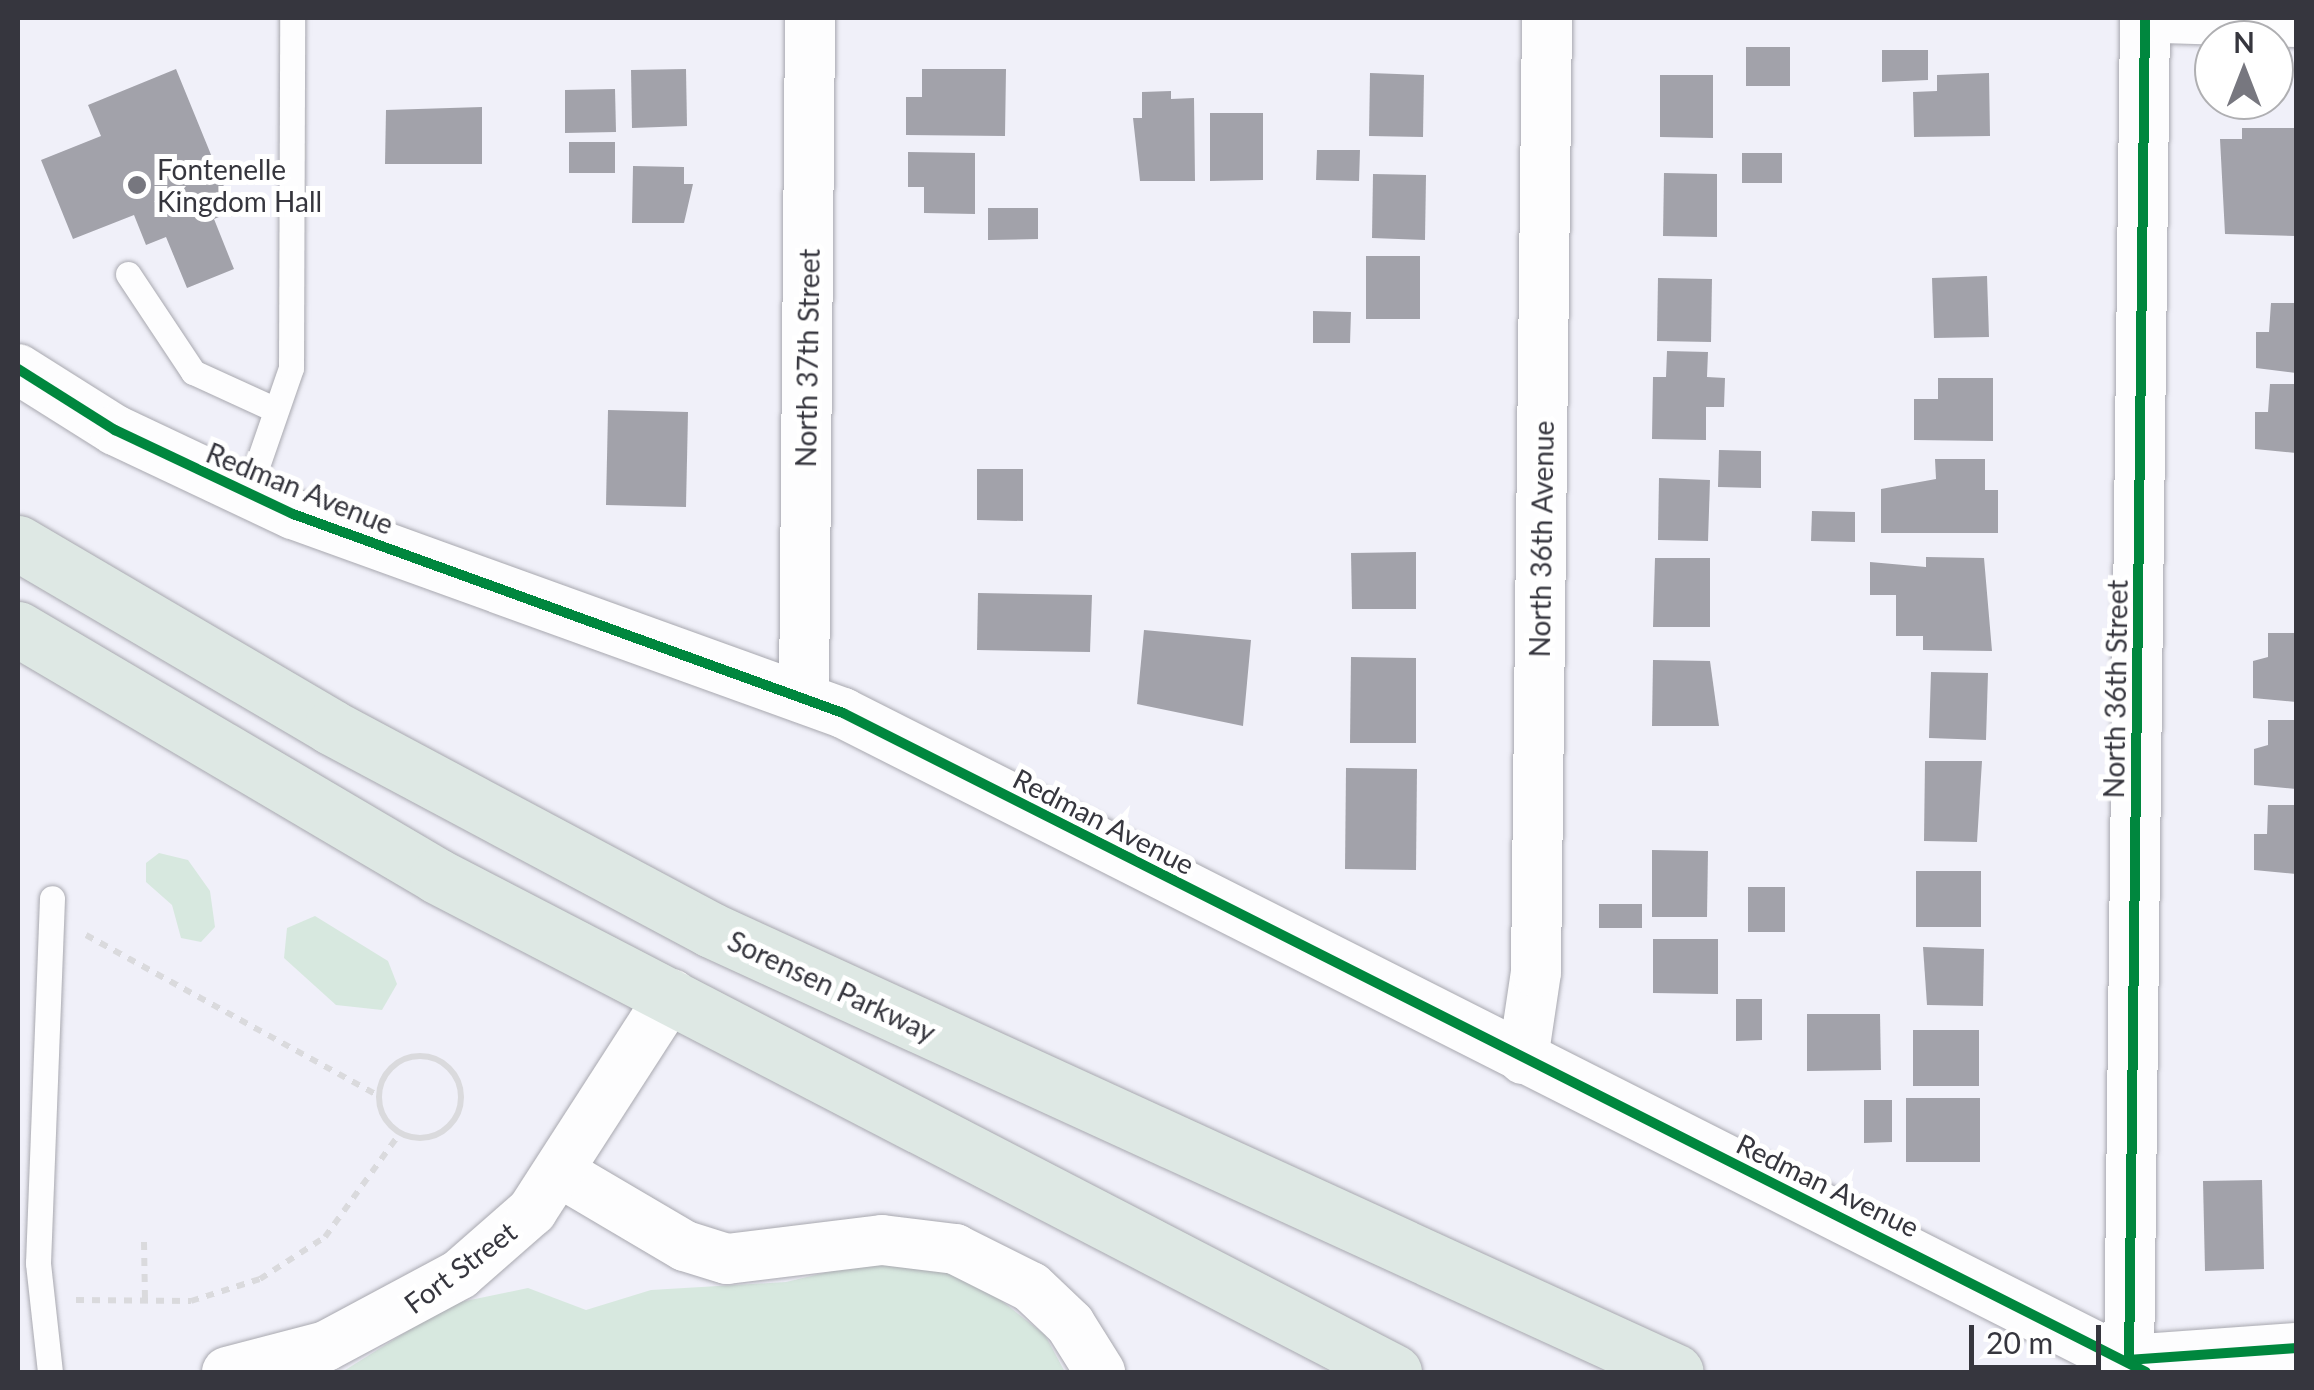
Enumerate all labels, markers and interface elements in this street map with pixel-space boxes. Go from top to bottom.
north arrow [2194,20,2294,120]
text: N [2233,25,2255,59]
place label: Fontenelle Kingdom Hall [157,152,322,218]
marker: Fontenelle Kingdom Hall [126,174,148,196]
street label: North 37th Street [788,248,826,468]
street label: North 36th Avenue [1522,420,1560,658]
street label: Redman Avenue [201,435,399,541]
street label: North 36th Street [2096,579,2134,799]
street label: Redman Avenue [1007,761,1201,881]
street label: Sorensen Parkway [723,923,941,1049]
street label: Redman Avenue [1731,1126,1925,1244]
street label: Fort Street [397,1214,523,1320]
scale bar [1974,1305,2106,1367]
text: 20 m [1986,1324,2053,1360]

